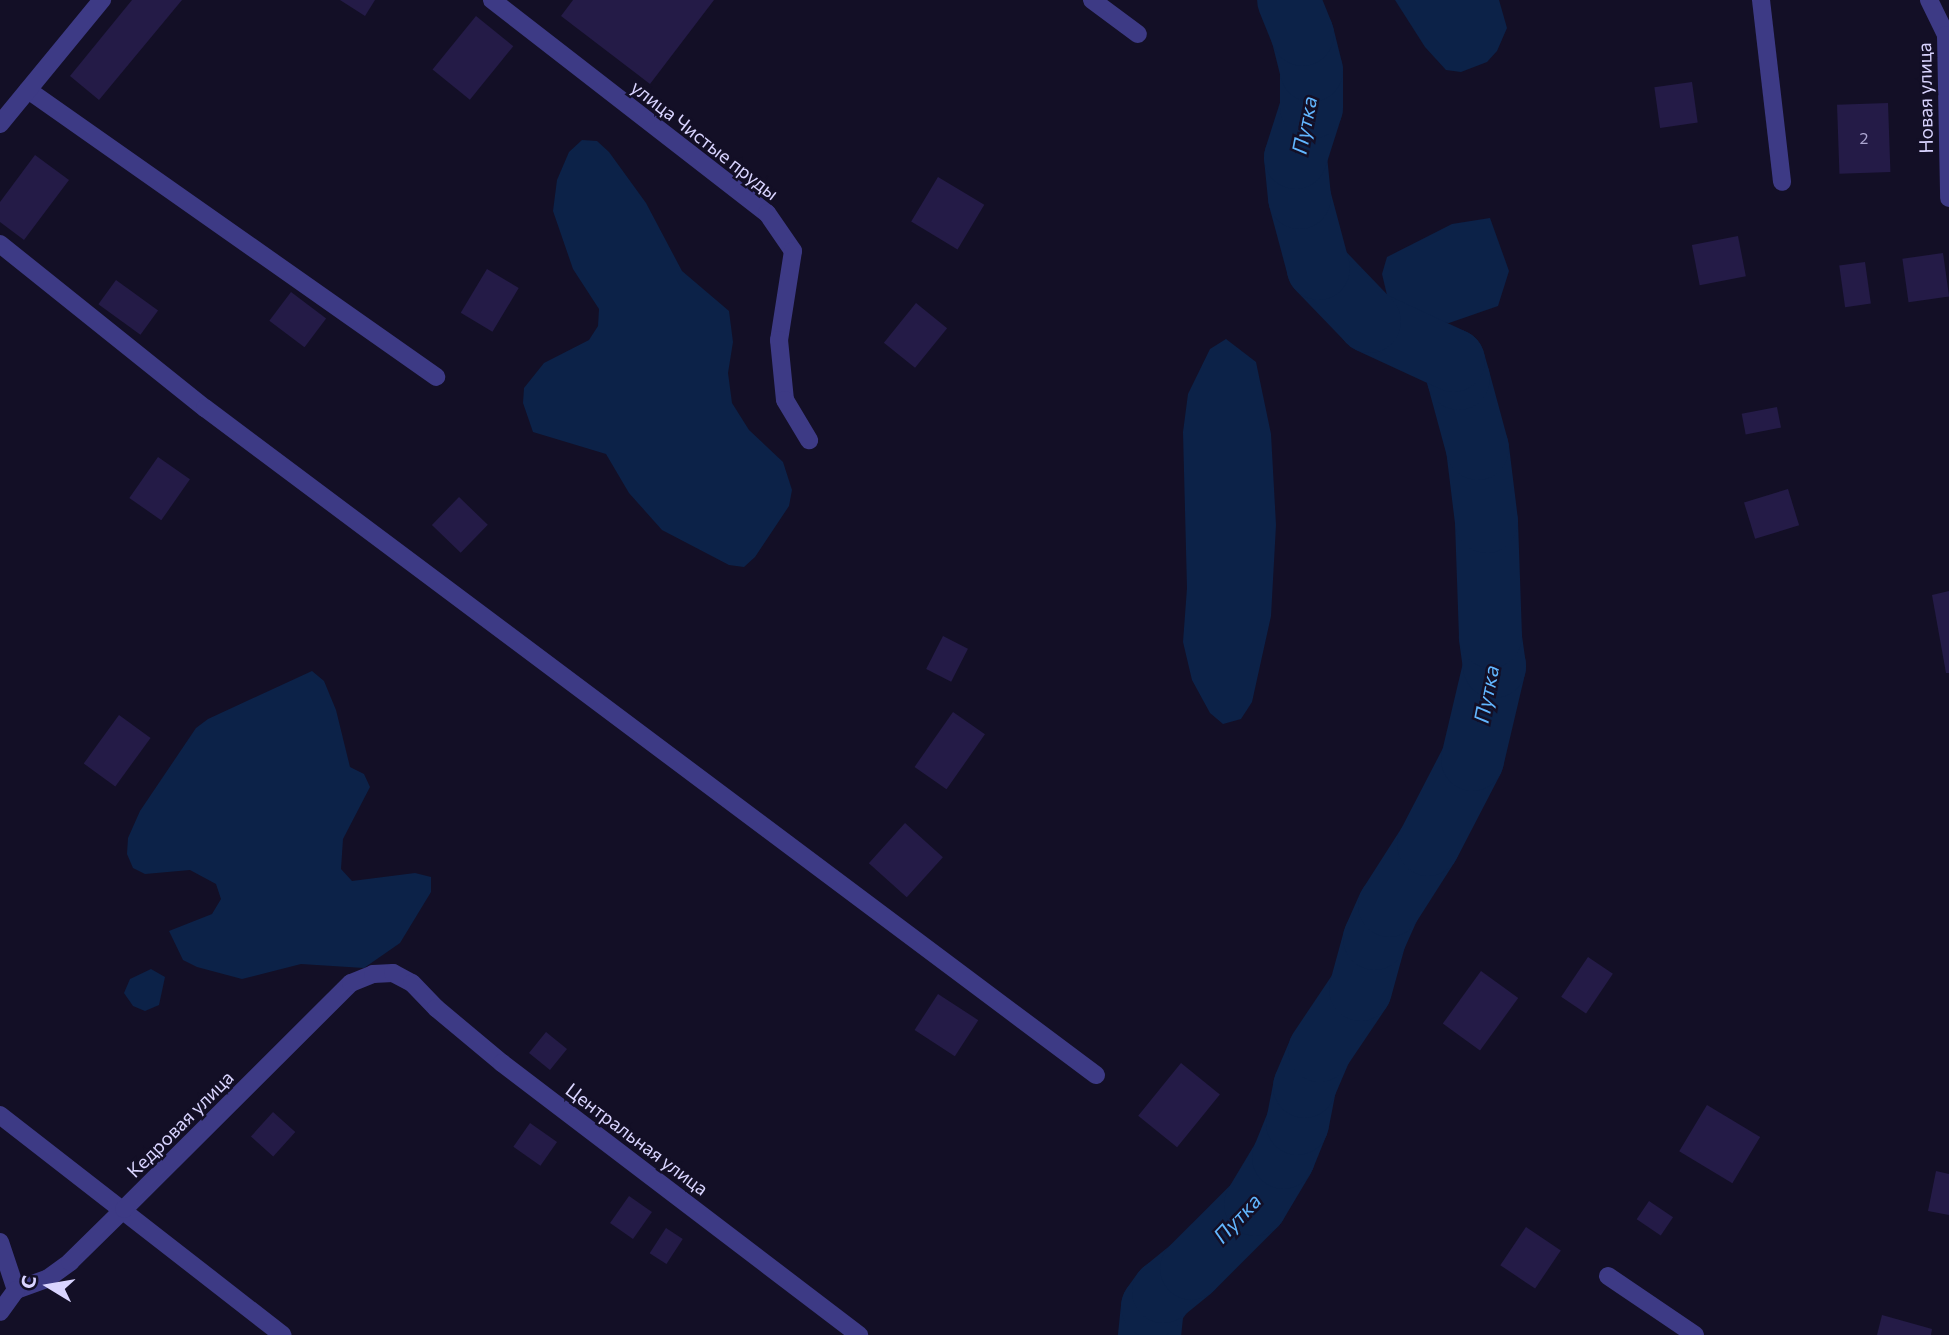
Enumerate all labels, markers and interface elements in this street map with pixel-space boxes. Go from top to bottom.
street label: Новая улица [1913,42,1937,154]
street label: улица Чистые пруды [627,75,783,205]
water label: Путка [1286,94,1322,156]
house number: 2 [1860,128,1868,148]
water label: Путка [1468,663,1504,725]
street label: Кедровая улица [122,1066,238,1182]
street label: Центральная улица [561,1078,713,1200]
water label: Путка [1208,1188,1266,1248]
north arrow [14,1251,84,1321]
text: С [15,1273,40,1290]

